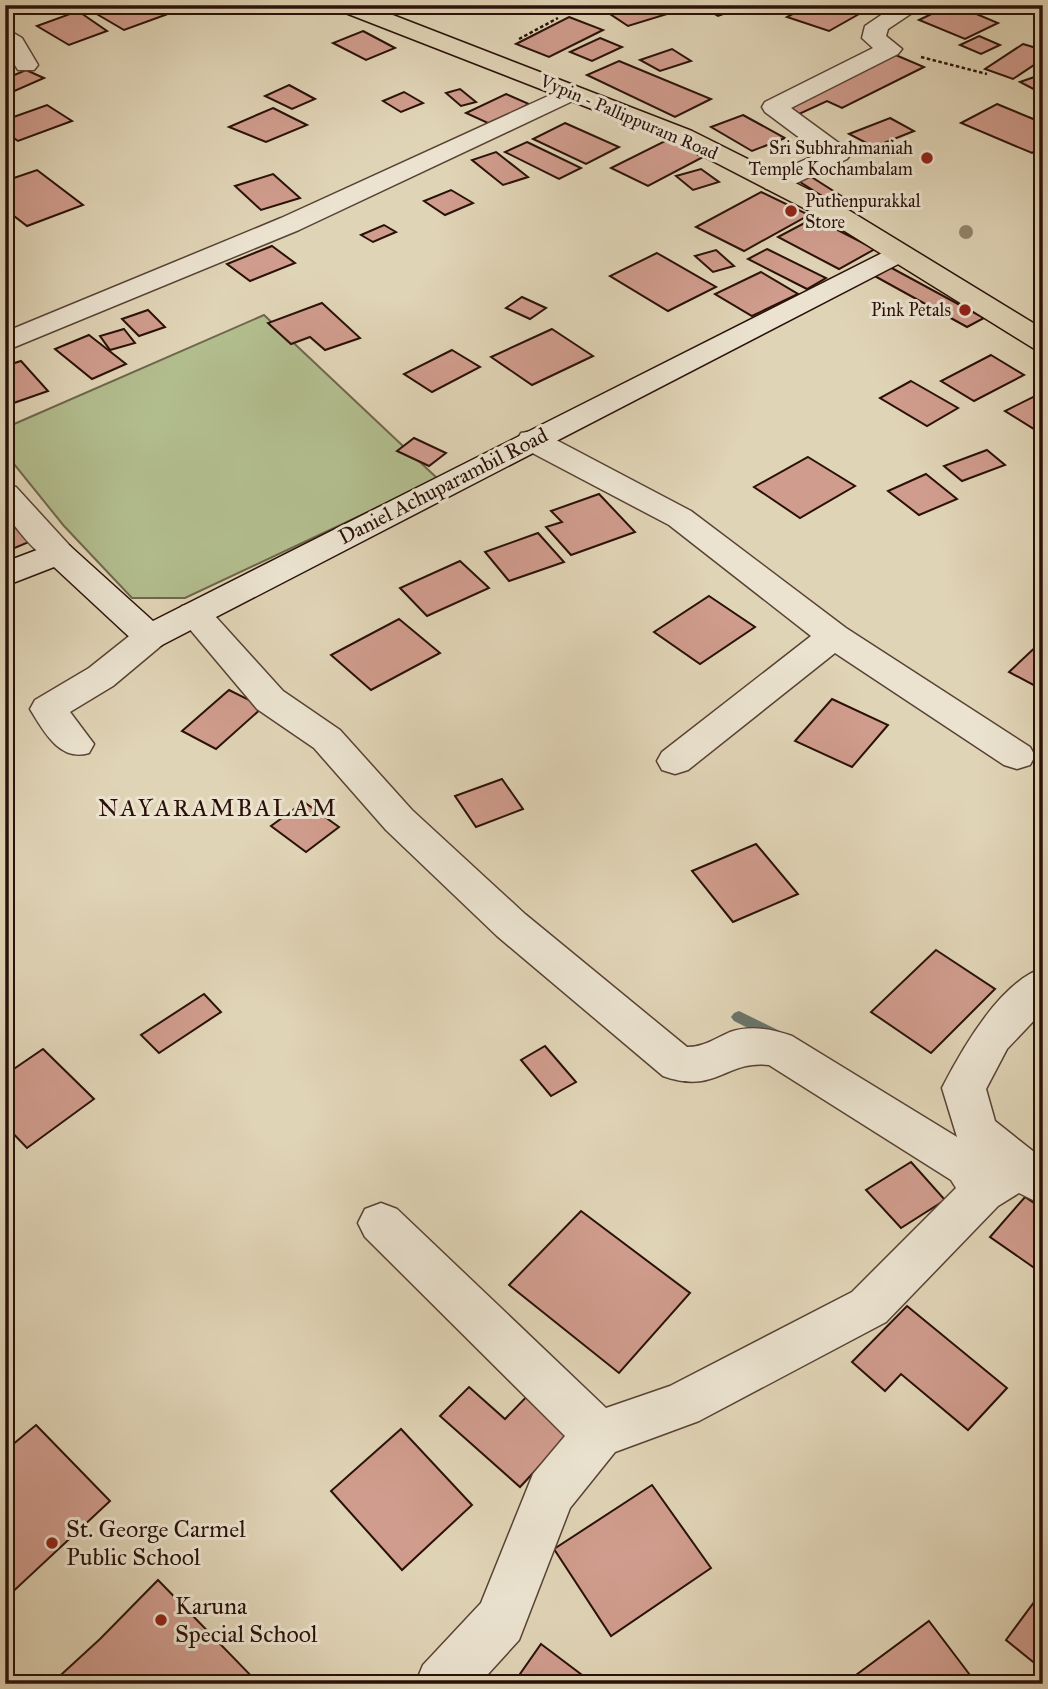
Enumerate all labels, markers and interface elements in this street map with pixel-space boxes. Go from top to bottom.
street label: Vypin - Pallippuram Road [536,69,721,164]
place label: Sri Subhrahmaniah Temple Kochambalam [749,137,913,180]
marker: Sri Subhrahmaniah Temple Kochambalam [919,150,935,166]
place label: Puthenpurakkal Store [805,190,921,233]
marker: Puthenpurakkal Store [783,203,799,219]
place label: Pink Petals [871,299,951,321]
marker: Pink Petals [957,302,973,318]
street label: Daniel Achuparambil Road [334,422,552,550]
district label: NAYARAMBALAM [98,793,338,823]
place label: St. George Carmel Public School [66,1514,246,1572]
marker: St. George Carmel Public School [44,1535,60,1551]
place label: Karuna Special School [175,1591,318,1649]
marker: Karuna Special School [153,1612,169,1628]

